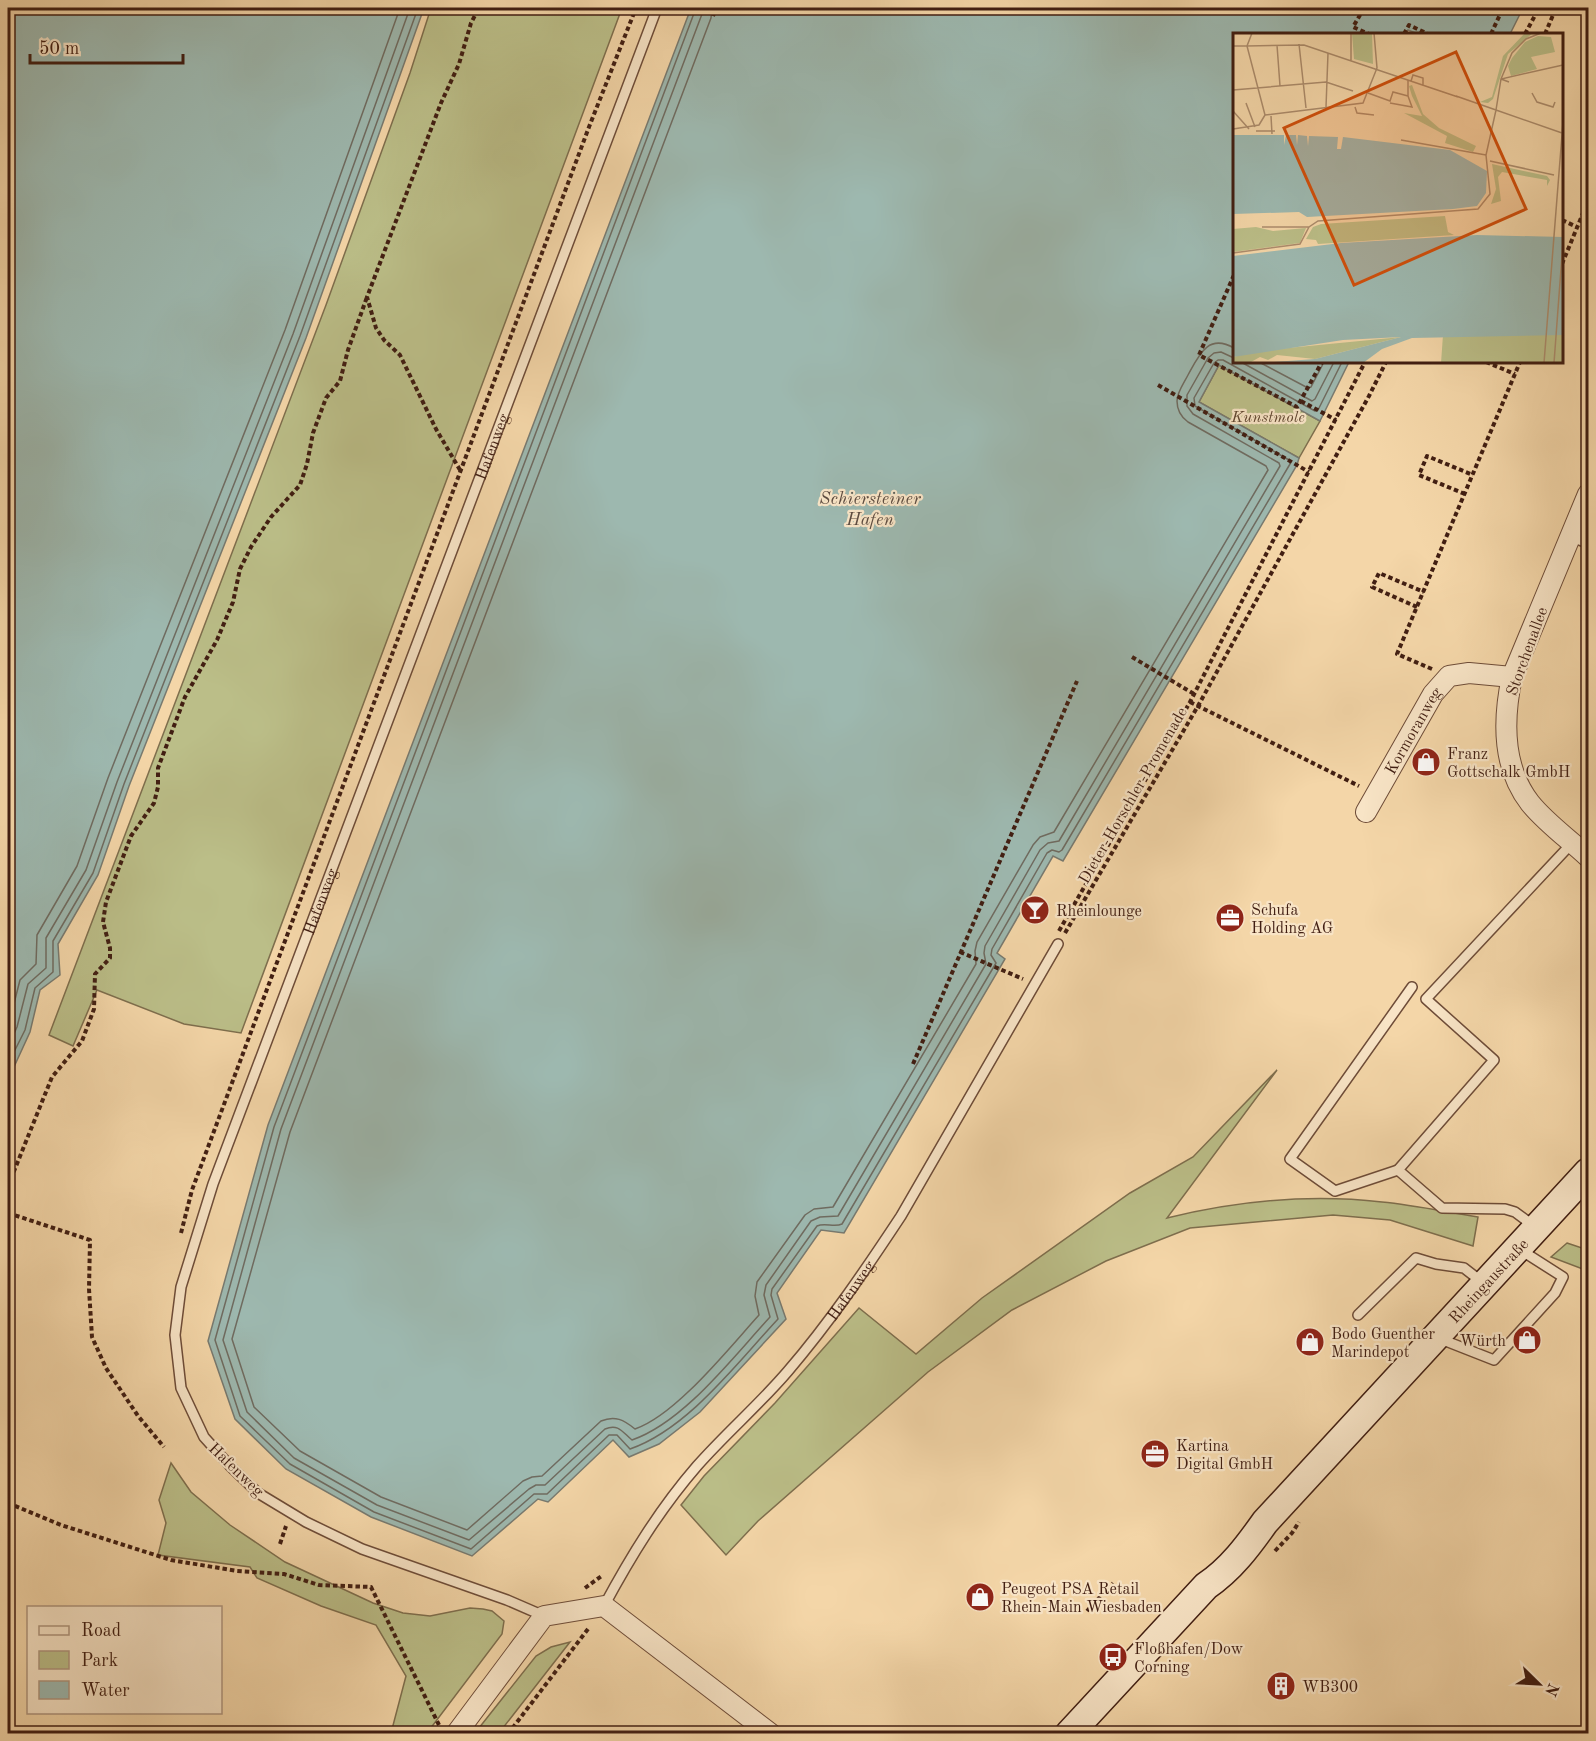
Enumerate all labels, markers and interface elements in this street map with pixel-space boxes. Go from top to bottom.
scale bar [30,27,183,65]
inset map [1233,33,1563,363]
text: 50 m [39,40,79,58]
park label: Kunstmole [1230,410,1305,426]
street label: Hafenweg [474,412,513,483]
water label: Schiersteiner Hafen [819,490,922,529]
street label: Storchenallee [1504,605,1551,698]
street label: Kormoranweg [1383,684,1446,778]
street label: Dieter-Horschler-Promenade [1077,705,1191,887]
shop icon: Franz Gottschalk GmbH [1410,746,1442,778]
place label: Franz Gottschalk GmbH [1447,747,1570,781]
street label: Hafenweg [302,866,341,937]
bar icon: Rheinlounge [1019,894,1051,926]
office icon: Schufa Holding AG [1214,902,1246,934]
place label: Schufa Holding AG [1251,903,1334,937]
place label: Rheinlounge [1056,904,1142,920]
street label: Rheingaustraße [1447,1236,1532,1327]
street label: Hafenweg [825,1258,879,1324]
shop icon: Würth [1511,1324,1543,1356]
shop icon: Bodo Guenther Marindepot [1294,1326,1326,1358]
place label: Bodo Guenther Marindepot [1331,1327,1435,1361]
place label: Würth [1460,1334,1506,1350]
office icon: Kartina Digital GmbH [1139,1438,1171,1470]
place label: Kartina Digital GmbH [1176,1439,1273,1473]
street label: Hafenweg [205,1441,266,1501]
shop icon: Peugeot PSA Retail Rhein-Main Wiesbaden [964,1581,996,1613]
place label: Peugeot PSA Retail Rhein-Main Wiesbaden [1001,1582,1162,1616]
legend [27,1606,222,1714]
text: Road [81,1622,121,1640]
bus stop icon: Floßhafen/Dow Corning [1097,1641,1129,1673]
place label: Floßhafen/Dow Corning [1134,1642,1244,1676]
text: Park [81,1652,118,1670]
north arrow [1509,1654,1569,1714]
building icon: WB300 [1265,1670,1297,1702]
place label: WB300 [1302,1680,1358,1696]
text: N [1541,1680,1561,1699]
text: Water [81,1682,130,1700]

